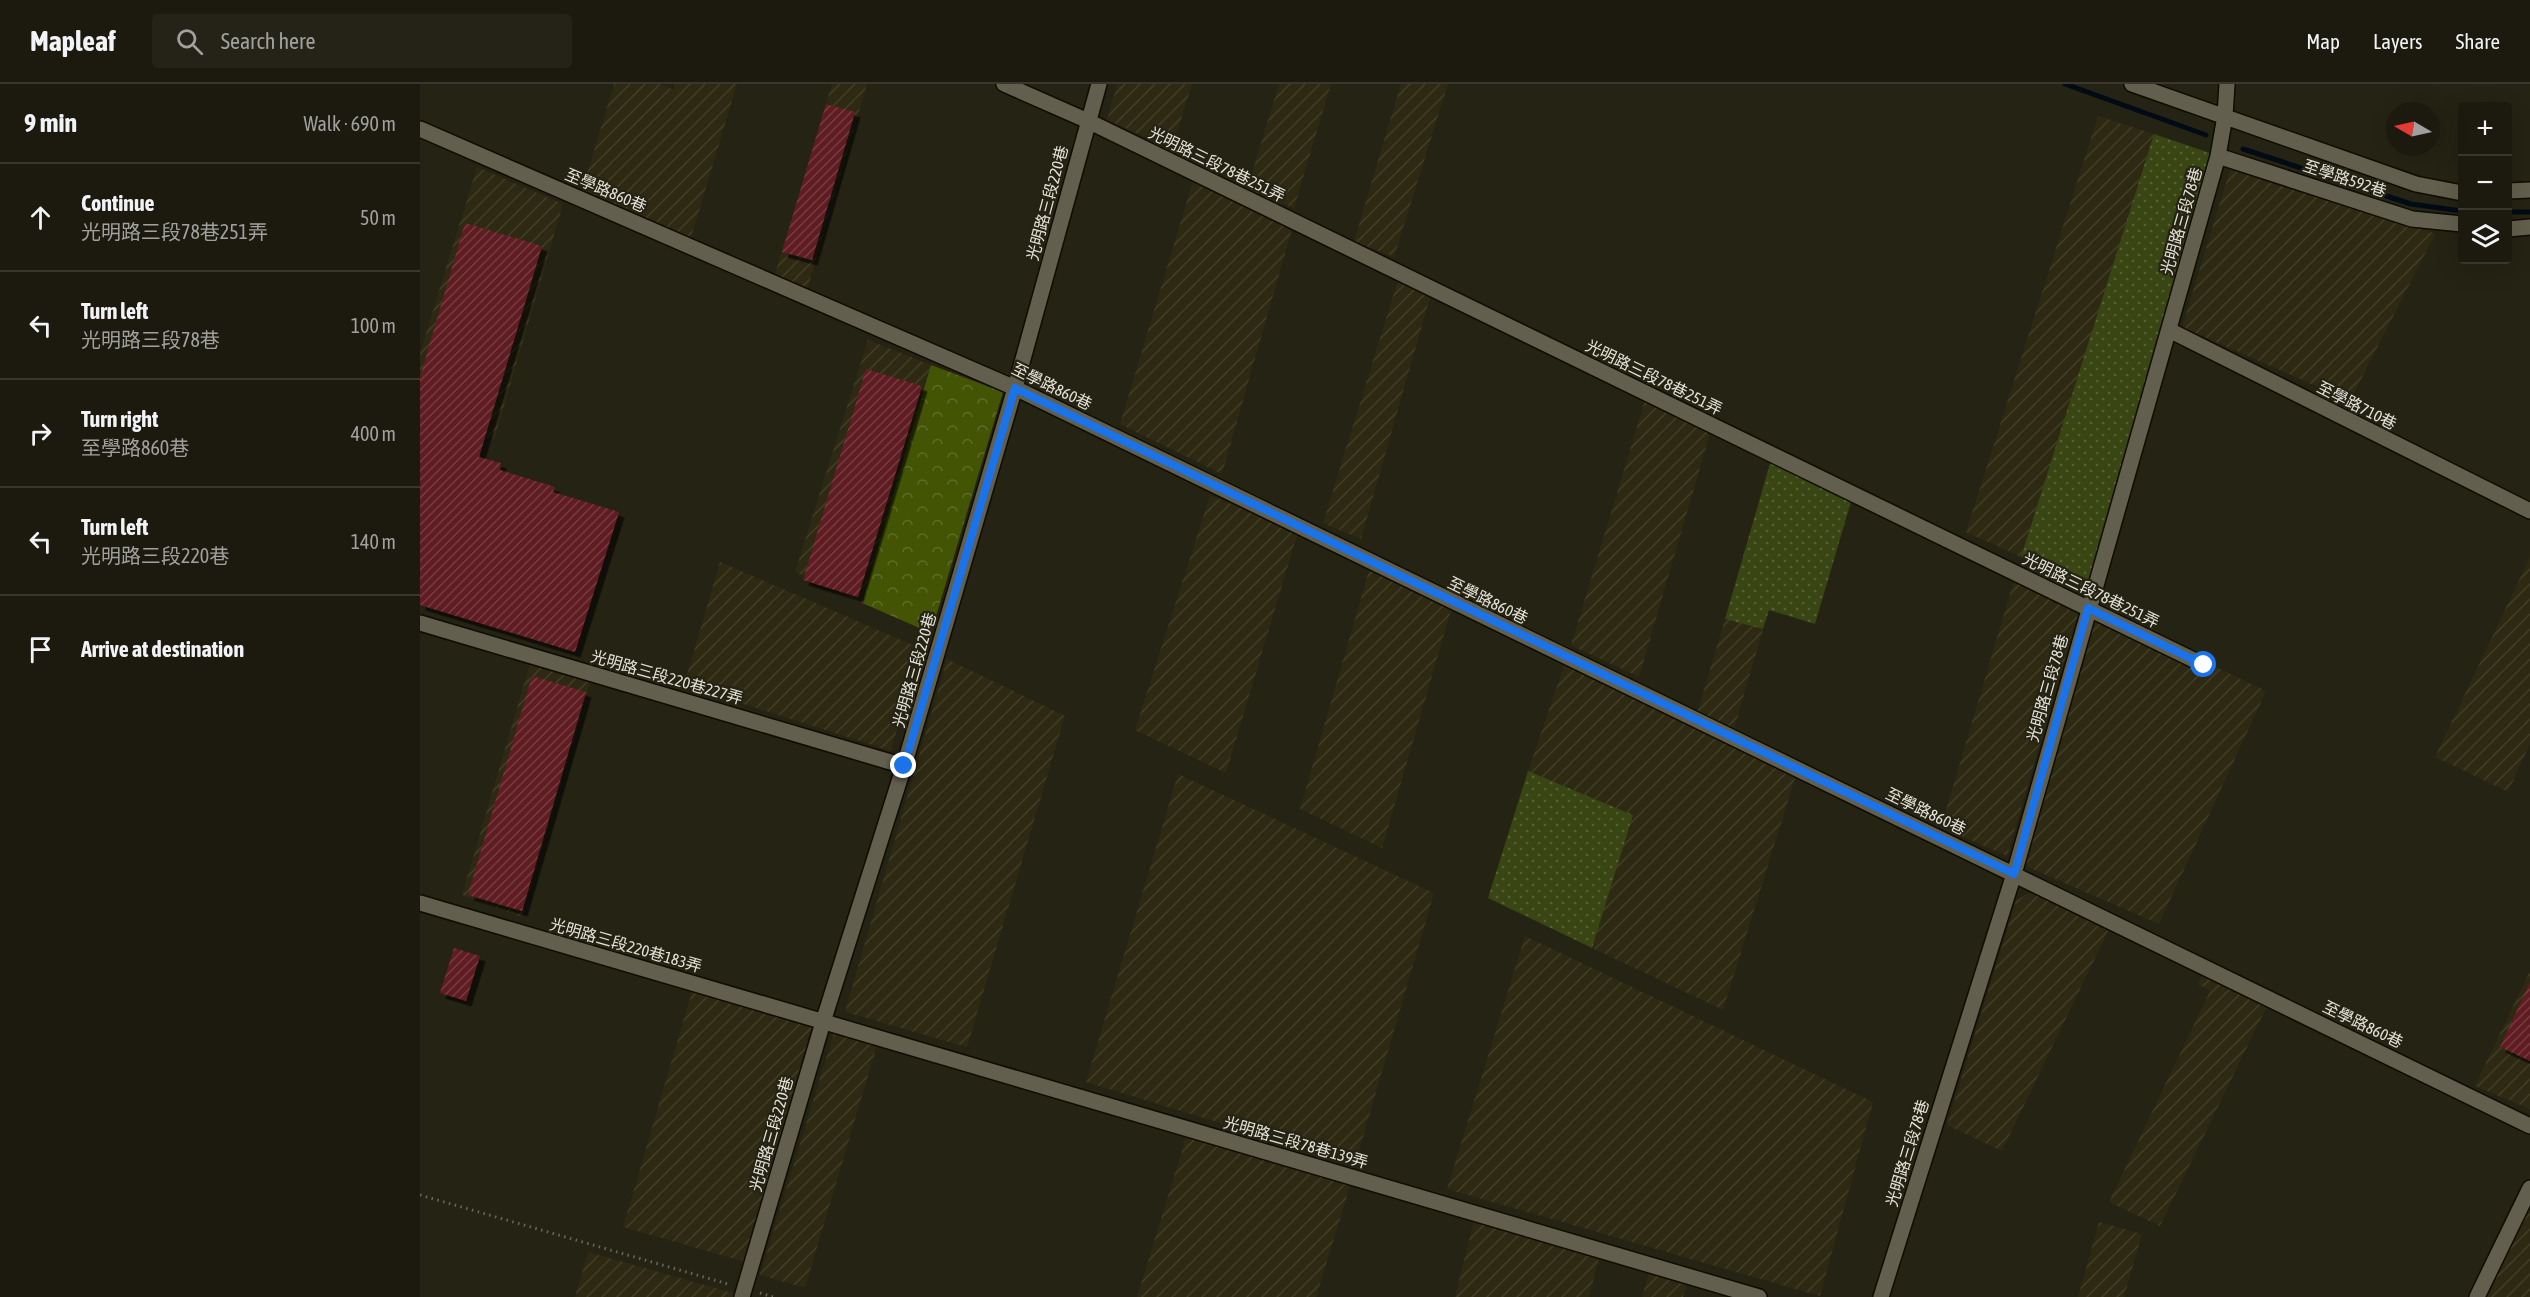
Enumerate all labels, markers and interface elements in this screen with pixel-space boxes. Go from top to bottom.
search box [152,14,572,68]
text: Mapleaf [30,25,116,57]
icon: search [173,25,206,58]
text: Search here [221,28,316,54]
text: Map [2306,29,2340,53]
text: Layers [2373,29,2423,53]
text: Share [2456,29,2500,53]
north arrow [2386,102,2440,156]
map controls [2458,102,2512,264]
button: + [2458,102,2512,156]
text: 9 min [24,108,77,138]
text: Walk · 690 m [304,112,396,135]
street label: 光明路三段78巷251弄 [1146,123,1288,205]
street label: 光明路三段220巷 [1023,143,1071,263]
street label: 至學路592巷 [2301,156,2389,200]
button: − [2458,156,2512,210]
street label: 至學路860巷 [563,165,649,215]
street label: 光明路三段78巷 [2157,165,2205,277]
text: Continue [81,190,155,216]
icon: ahead [24,201,57,234]
text: 50 m [360,206,396,229]
button: layers [2458,210,2512,264]
text: 光明路三段78巷251弄 [81,220,268,243]
text: Turn left [81,298,148,324]
icon: left [24,309,57,342]
text: 100 m [351,314,396,337]
text: 光明路三段78巷 [81,328,220,351]
street label: 光明路三段78巷251弄 [1583,336,1725,418]
street label: 至學路860巷 [1009,359,1095,413]
street label: 至學路710巷 [2314,377,2400,433]
text: Turn right [81,406,158,432]
icon: right [24,417,57,450]
text: 400 m [351,422,396,445]
text: 至學路860巷 [81,436,189,459]
text: Turn left [81,514,148,540]
icon: left [24,525,57,558]
text: 140 m [351,530,396,553]
text: 光明路三段220巷 [81,544,229,567]
street label: 光明路三段78巷251弄 [2020,549,2162,631]
street label: 至學路860巷 [1445,573,1531,627]
street label: 光明路三段220巷 [889,611,939,729]
street label: 光明路三段78巷 [2023,632,2071,744]
icon: arrive [24,633,57,666]
text: Arrive at destination [81,636,244,662]
street label: 光明路三段220巷227弄 [589,647,745,707]
route start [2190,651,2216,677]
route end [890,752,916,778]
street label: 至學路860巷 [1883,784,1969,838]
street label: 光明路三段220巷183弄 [548,915,704,975]
street label: 至學路860巷 [2320,997,2406,1051]
street label: 光明路三段220巷 [746,1075,796,1193]
street label: 光明路三段78巷 [1882,1097,1932,1209]
street label: 光明路三段78巷139弄 [1222,1113,1370,1171]

